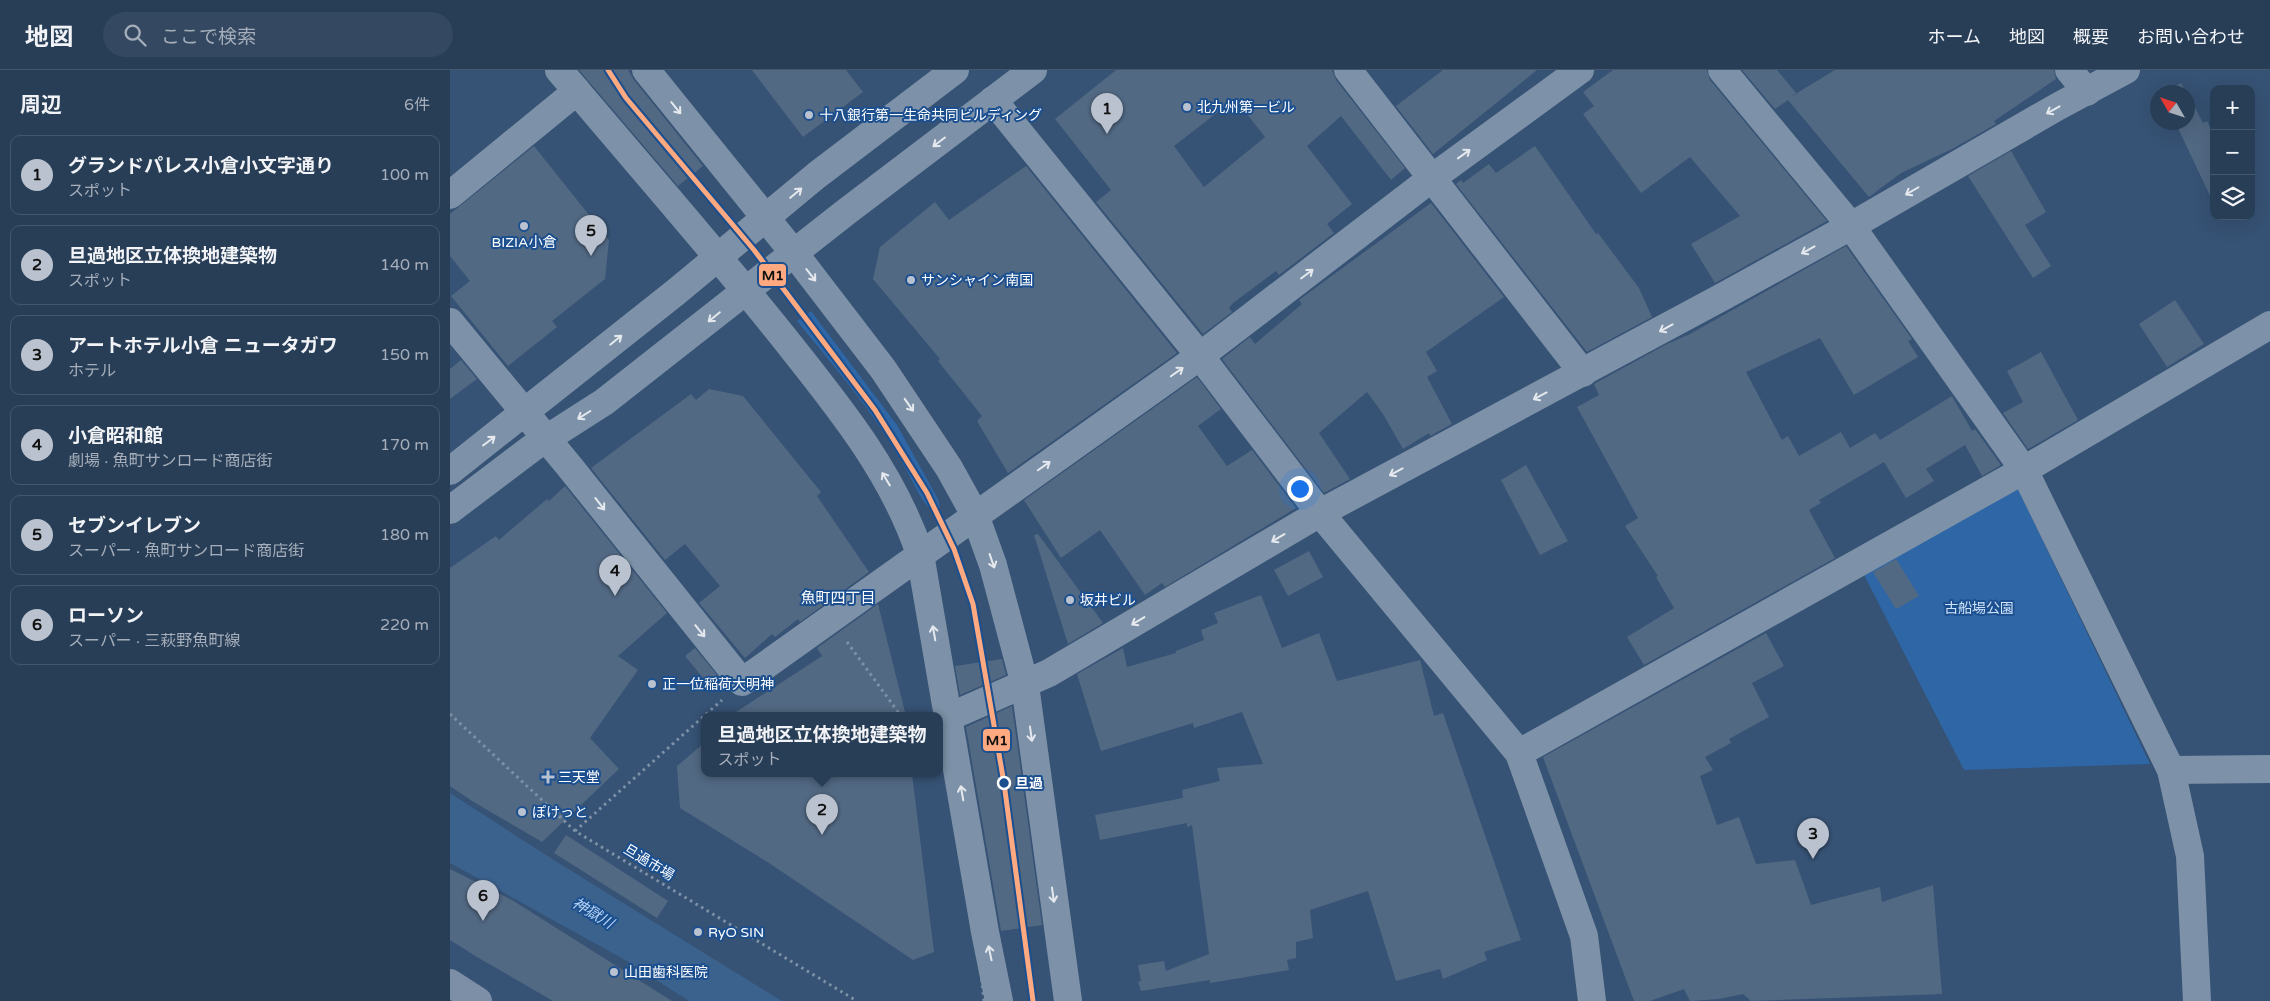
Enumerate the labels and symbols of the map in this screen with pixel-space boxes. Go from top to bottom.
north arrow [2150,85,2195,130]
pin: 1 [1091,93,1123,134]
place label: 北九州第一ビル [1197,99,1295,116]
one-way arrow [671,101,682,114]
marker: 北九州第一ビル [1181,101,1193,113]
one-way arrow [2046,105,2060,115]
place label: 十八銀行第一生命共同ビルディング [819,107,1042,124]
marker: 十八銀行第一生命共同ビルディング [803,109,815,121]
one-way arrow [932,137,946,147]
one-way arrow [1457,149,1470,160]
one-way arrow [789,187,802,198]
one-way arrow [1905,187,1920,196]
pin: 5 [575,215,607,256]
marker: BIZIA小倉 [518,220,530,232]
place label: BIZIA小倉 [491,234,557,251]
one-way arrow [1801,245,1816,255]
line badge: M1 [758,263,787,287]
text: M1 [762,267,784,284]
one-way arrow [806,268,817,281]
one-way arrow [1300,269,1314,279]
place label: サンシャイン南国 [921,272,1033,289]
marker: サンシャイン南国 [905,274,917,286]
one-way arrow [707,311,720,322]
one-way arrow [1658,323,1673,333]
one-way arrow [609,335,622,346]
one-way arrow [1170,367,1184,377]
one-way arrow [1532,391,1547,401]
one-way arrow [904,398,914,412]
one-way arrow [577,410,591,420]
one-way arrow [482,436,495,447]
one-way arrow [1037,461,1051,471]
one-way arrow [1389,468,1404,477]
one-way arrow [881,473,891,487]
your location [1287,476,1313,502]
one-way arrow [594,497,605,510]
one-way arrow [1271,533,1285,543]
one-way arrow [987,553,997,569]
pin: 4 [599,555,631,596]
district label: 魚町四丁目 [800,589,876,607]
place label: 坂井ビル [1080,592,1136,609]
marker: 坂井ビル [1064,594,1076,606]
park label: 古船場公園 [1944,600,2014,617]
one-way arrow [1131,616,1145,626]
one-way arrow [695,625,706,638]
one-way arrow [929,625,939,641]
place label: 正一位稲荷大明神 [662,676,774,693]
marker: 正一位稲荷大明神 [646,678,658,690]
one-way arrow [1026,725,1036,741]
line badge: M1 [982,728,1011,752]
text: M1 [986,732,1008,749]
place label: 三天堂 [558,769,600,786]
marker: 三天堂 [542,771,554,783]
place label: 旦過 [1015,775,1043,792]
marker: 旦過 [997,776,1011,790]
one-way arrow [956,786,966,802]
pin: 2 [806,794,838,835]
place label: ぽけっと [532,804,588,821]
marker: ぽけっと [516,806,528,818]
pin: 3 [1797,818,1829,859]
street label: 旦過市場 [620,841,677,884]
pin: 6 [467,880,499,921]
one-way arrow [1049,886,1059,902]
water label: 神獄川 [569,894,619,933]
place label: RyO SIN [708,924,764,941]
marker: RyO SIN [692,926,704,938]
one-way arrow [984,946,994,962]
place label: 山田歯科医院 [624,964,708,981]
marker: 山田歯科医院 [608,966,620,978]

